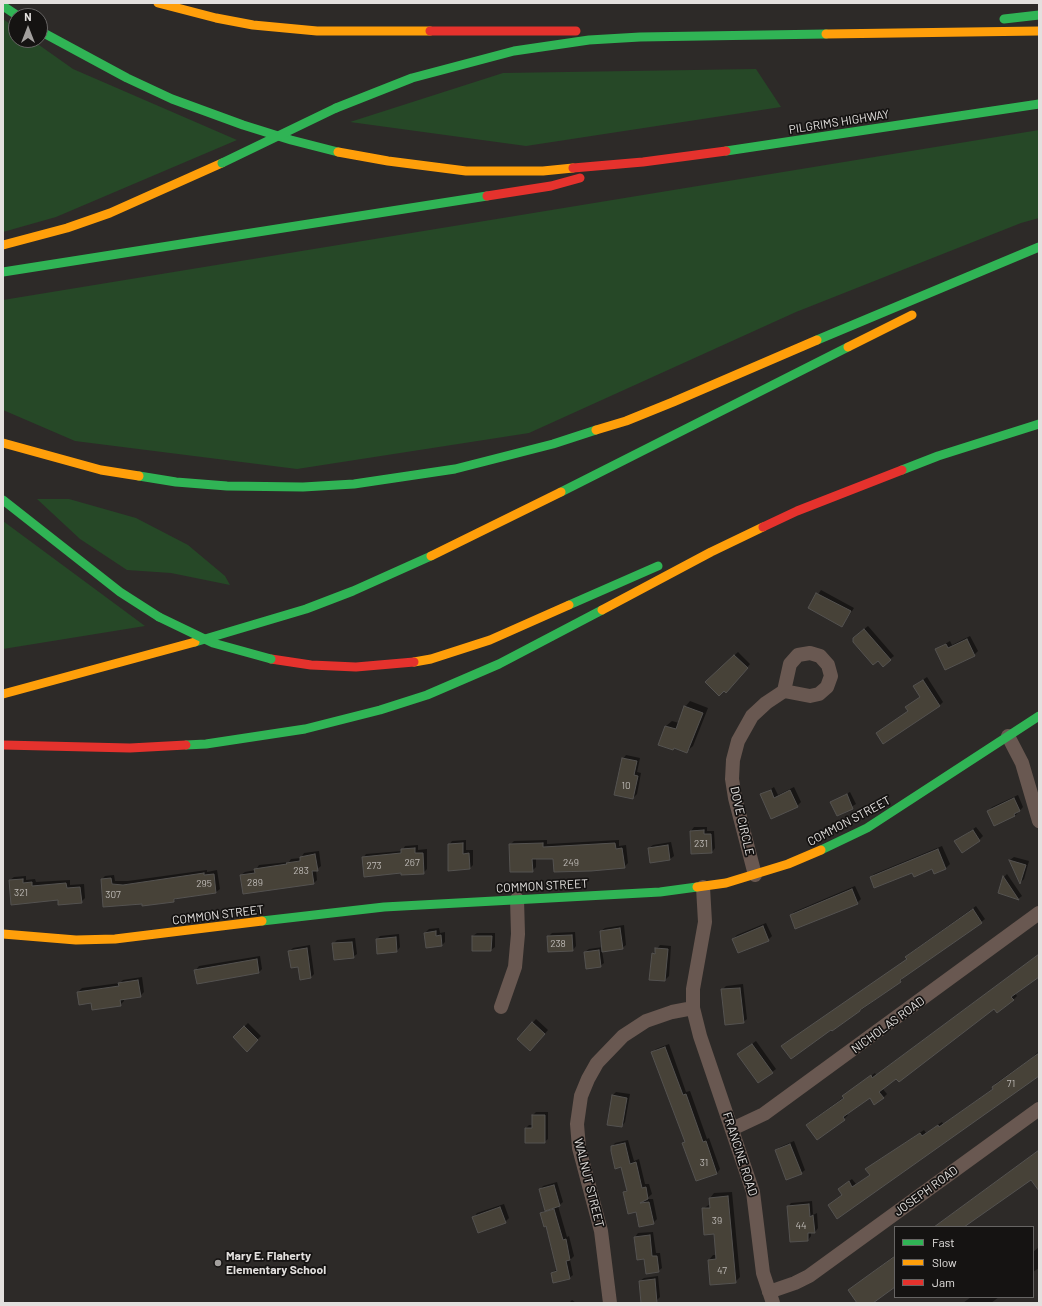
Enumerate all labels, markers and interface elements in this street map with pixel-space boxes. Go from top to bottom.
north arrow [8,8,48,48]
text: N [24,10,32,23]
street label: PILGRIMS HIGHWAY [788,107,890,137]
house number: 10 [621,780,631,792]
street label: DOVE CIRCLE [727,785,757,857]
street label: COMMON STREET [805,793,893,849]
house number: 231 [694,838,708,850]
house number: 267 [404,857,420,869]
house number: 249 [563,857,579,869]
house number: 273 [366,860,382,872]
house number: 283 [293,865,309,877]
street label: COMMON STREET [496,876,588,896]
house number: 289 [247,877,263,889]
house number: 295 [196,878,212,890]
house number: 321 [14,887,28,899]
house number: 307 [105,889,121,901]
street label: COMMON STREET [171,902,265,928]
house number: 238 [550,938,566,950]
street label: NICHOLAS ROAD [849,994,927,1056]
house number: 71 [1007,1078,1015,1090]
street label: FRANCINE ROAD [720,1110,760,1198]
street label: WALNUT STREET [571,1137,607,1229]
house number: 31 [700,1157,708,1169]
street label: JOSEPH ROAD [891,1163,961,1219]
house number: 39 [712,1215,722,1227]
house number: 44 [795,1220,807,1232]
legend [894,1226,1034,1298]
text: Fast [932,1235,955,1249]
place label: Mary E. Flaherty Elementary School [226,1249,326,1277]
text: Slow [932,1255,957,1269]
marker: Mary E. Flaherty Elementary School [213,1258,223,1268]
house number: 47 [717,1265,727,1277]
text: Jam [932,1275,955,1289]

